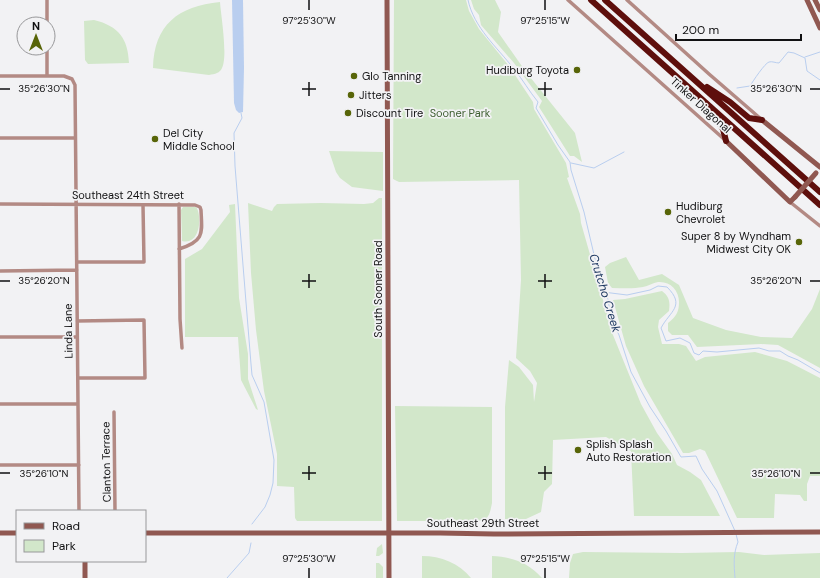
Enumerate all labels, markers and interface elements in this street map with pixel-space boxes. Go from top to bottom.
text: 97°25'30"W [282,14,336,27]
text: 97°25'15"W [520,14,570,27]
north arrow [16,16,56,56]
scale bar [676,16,801,42]
text: N [32,19,40,33]
text: 200 m [682,22,719,38]
place label: Hudiburg Toyota [486,63,569,77]
marker: Hudiburg Toyota [572,65,582,75]
place label: Glo Tanning [362,69,421,83]
marker: Glo Tanning [349,71,359,81]
street label: Tinker Diagonal [668,74,734,136]
text: 35°26'30"N [18,82,70,95]
text: 35°26'30"N [750,82,802,95]
place label: Jitters [359,88,391,102]
marker: Jitters [346,90,356,100]
place label: Discount Tire [356,106,423,120]
park label: Sooner Park [430,106,491,120]
marker: Discount Tire [343,108,353,118]
place label: Del City Middle School [163,126,235,153]
marker: Del City Middle School [150,134,160,144]
street label: Southeast 24th Street [72,188,184,202]
place label: Hudiburg Chevrolet [676,199,725,226]
marker: Hudiburg Chevrolet [663,207,673,217]
place label: Super 8 by Wyndham Midwest City OK [681,229,792,256]
marker: Super 8 by Wyndham Midwest City OK [794,237,804,247]
street label: South Sooner Road [371,240,385,338]
water label: Crutcho Creek [585,252,625,335]
text: 35°26'20"N [18,274,70,287]
text: 35°26'20"N [750,274,802,287]
street label: Linda Lane [61,303,75,359]
street label: Clanton Terrace [98,422,114,502]
place label: Splish Splash Auto Restoration [586,437,671,464]
marker: Splish Splash Auto Restoration [573,445,583,455]
text: 35°26'10"N [20,467,69,480]
text: 35°26'10"N [752,467,801,480]
legend [16,510,146,562]
street label: Southeast 29th Street [427,516,539,530]
text: Road [52,518,80,534]
text: Park [52,538,76,554]
text: 97°25'30"W [282,552,336,565]
text: 97°25'15"W [520,552,570,565]

